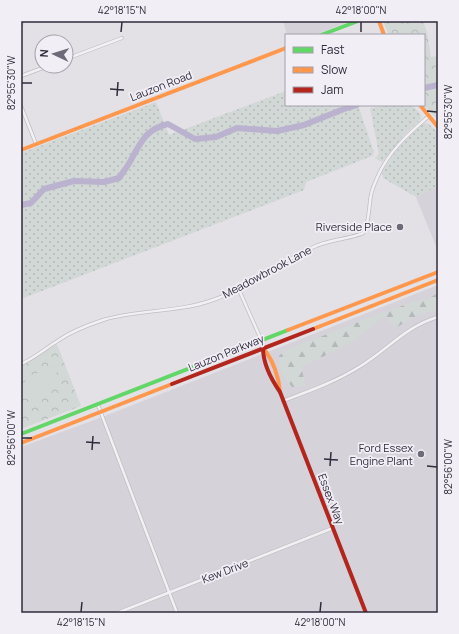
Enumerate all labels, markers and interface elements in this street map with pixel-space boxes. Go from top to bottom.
text: 42°18'15"N [98,3,146,17]
text: 42°18'00"N [336,3,387,17]
north arrow [34,34,74,74]
legend [285,34,425,106]
text: Fast [321,41,345,58]
text: N [36,49,51,58]
text: 82°55'30"W [4,55,18,110]
text: Slow [321,61,347,78]
street label: Lauzon Road [128,67,194,104]
text: Jam [321,81,343,98]
text: 82°55'30"W [441,84,455,139]
place label: Riverside Place [316,219,393,234]
marker: Riverside Place [395,222,405,232]
street label: Meadowbrook Lane [220,242,314,301]
street label: Lauzon Parkway [186,330,266,375]
text: 82°56'00"W [4,410,18,466]
text: 82°56'00"W [441,439,455,495]
place label: Ford Essex Engine Plant [350,440,413,468]
marker: Ford Essex Engine Plant [416,449,426,459]
street label: Essex Way [315,471,348,527]
street label: Kew Drive [199,555,251,586]
text: 42°18'15"N [57,615,105,629]
text: 42°18'00"N [295,615,346,629]

